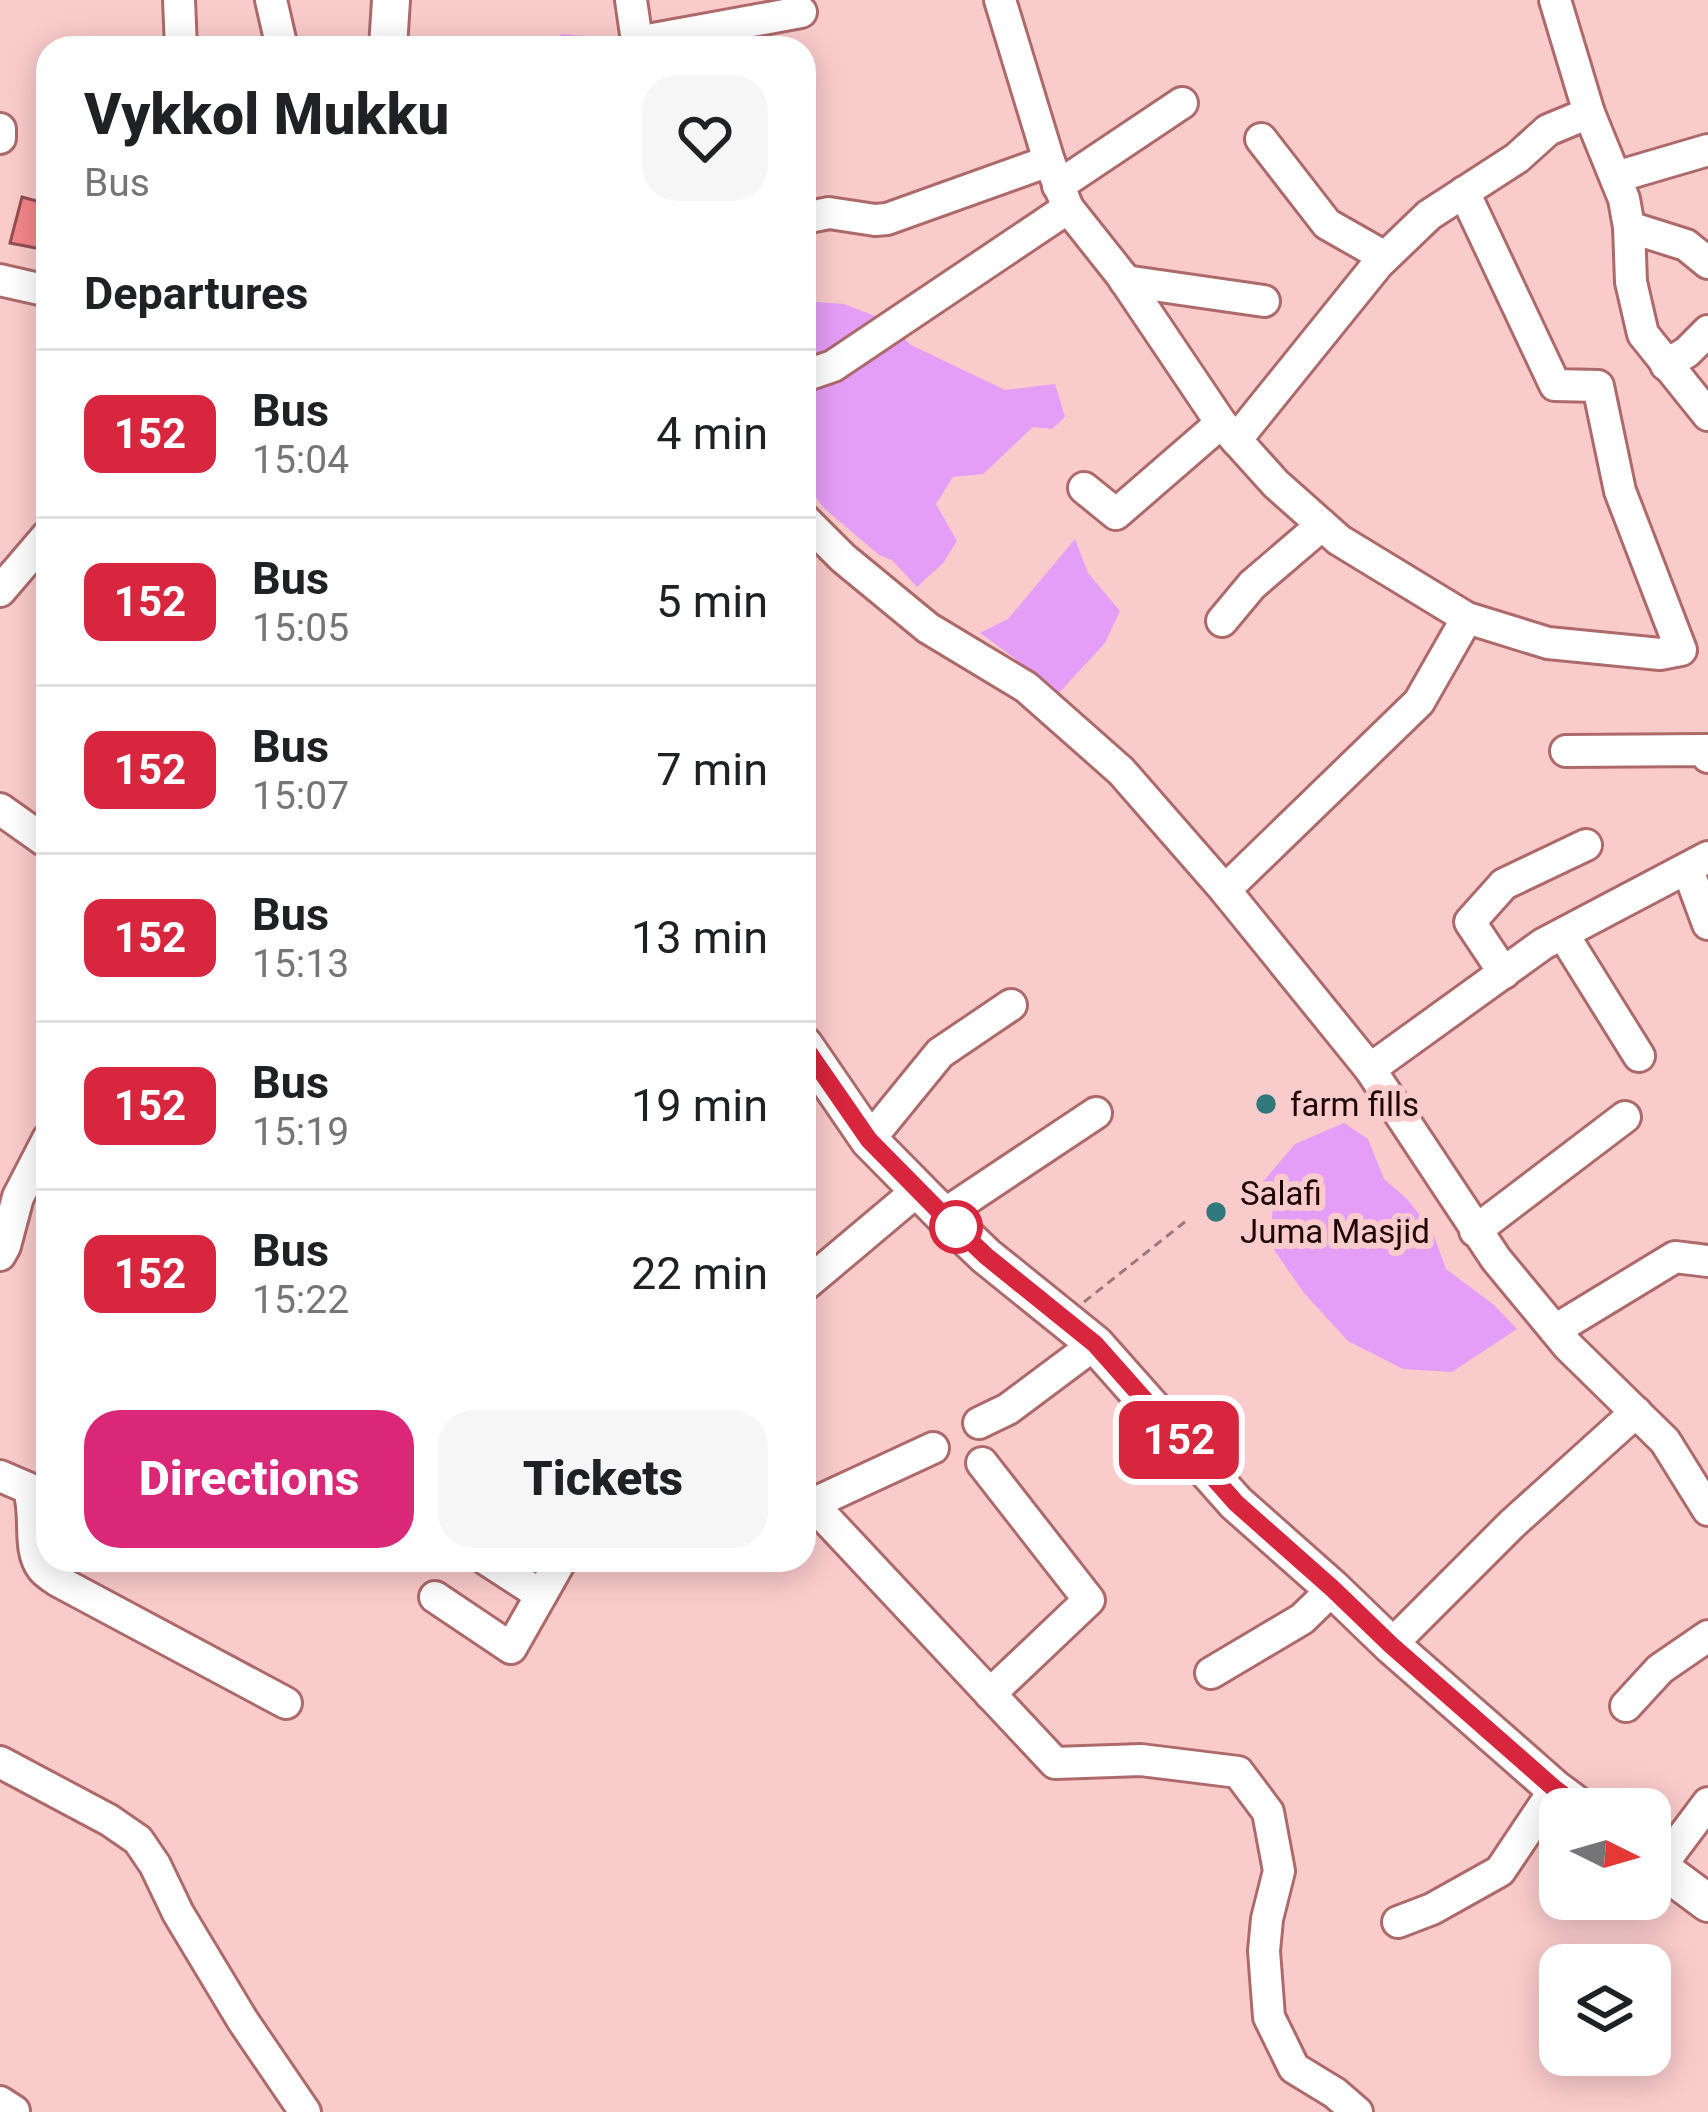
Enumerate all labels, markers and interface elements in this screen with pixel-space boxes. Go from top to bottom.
button: heart [642,75,768,201]
text: Vykkol Mukku [84,81,449,148]
text: Bus [84,160,150,206]
text: Departures [84,267,308,320]
text: Bus [252,384,329,437]
text: 4 min [656,407,768,460]
text: 152 [114,409,186,458]
text: 15:04 [252,437,349,483]
text: Bus [252,552,329,605]
text: 5 min [656,575,768,628]
text: 152 [114,577,186,626]
text: 15:05 [252,605,349,651]
text: Bus [252,720,329,773]
text: 7 min [656,743,768,796]
text: 152 [114,745,186,794]
text: 15:07 [252,773,349,819]
text: Bus [252,888,329,941]
text: 13 min [631,911,768,964]
text: 152 [114,913,186,962]
text: 15:13 [252,941,349,987]
text: Bus [252,1056,329,1109]
text: 19 min [631,1079,768,1132]
text: 152 [114,1081,186,1130]
place label: farm fills [1290,1085,1419,1124]
marker: farm fills [1253,1091,1279,1117]
text: 15:19 [252,1109,349,1155]
place label: Salafi Juma Masjid [1240,1174,1430,1251]
marker: Salafi Juma Masjid [1203,1199,1229,1225]
unlabelled marker [931,1202,981,1252]
text: Bus [252,1224,329,1277]
text: 22 min [631,1247,768,1300]
text: 152 [114,1249,186,1298]
text: 15:22 [252,1277,349,1323]
line badge: 152 [1110,1401,1248,1479]
button: Directions [84,1410,414,1548]
button: Tickets [438,1410,768,1548]
text: 152 [1143,1415,1215,1464]
north arrow [1539,1788,1671,1920]
map controls [1539,1788,1671,2076]
button: layers [1539,1944,1671,2076]

